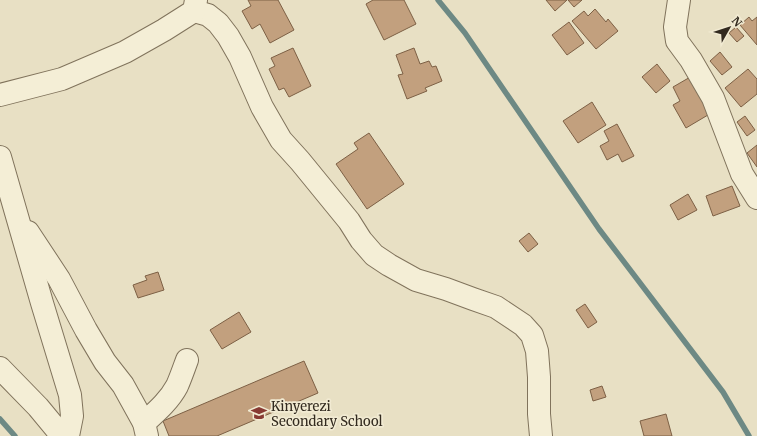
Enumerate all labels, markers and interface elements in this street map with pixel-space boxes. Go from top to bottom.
north arrow [709,8,749,48]
text: N [729,14,745,30]
place label: Kinyerezi Secondary School [271,398,383,430]
school or university icon: Kinyerezi Secondary School [250,404,268,422]

